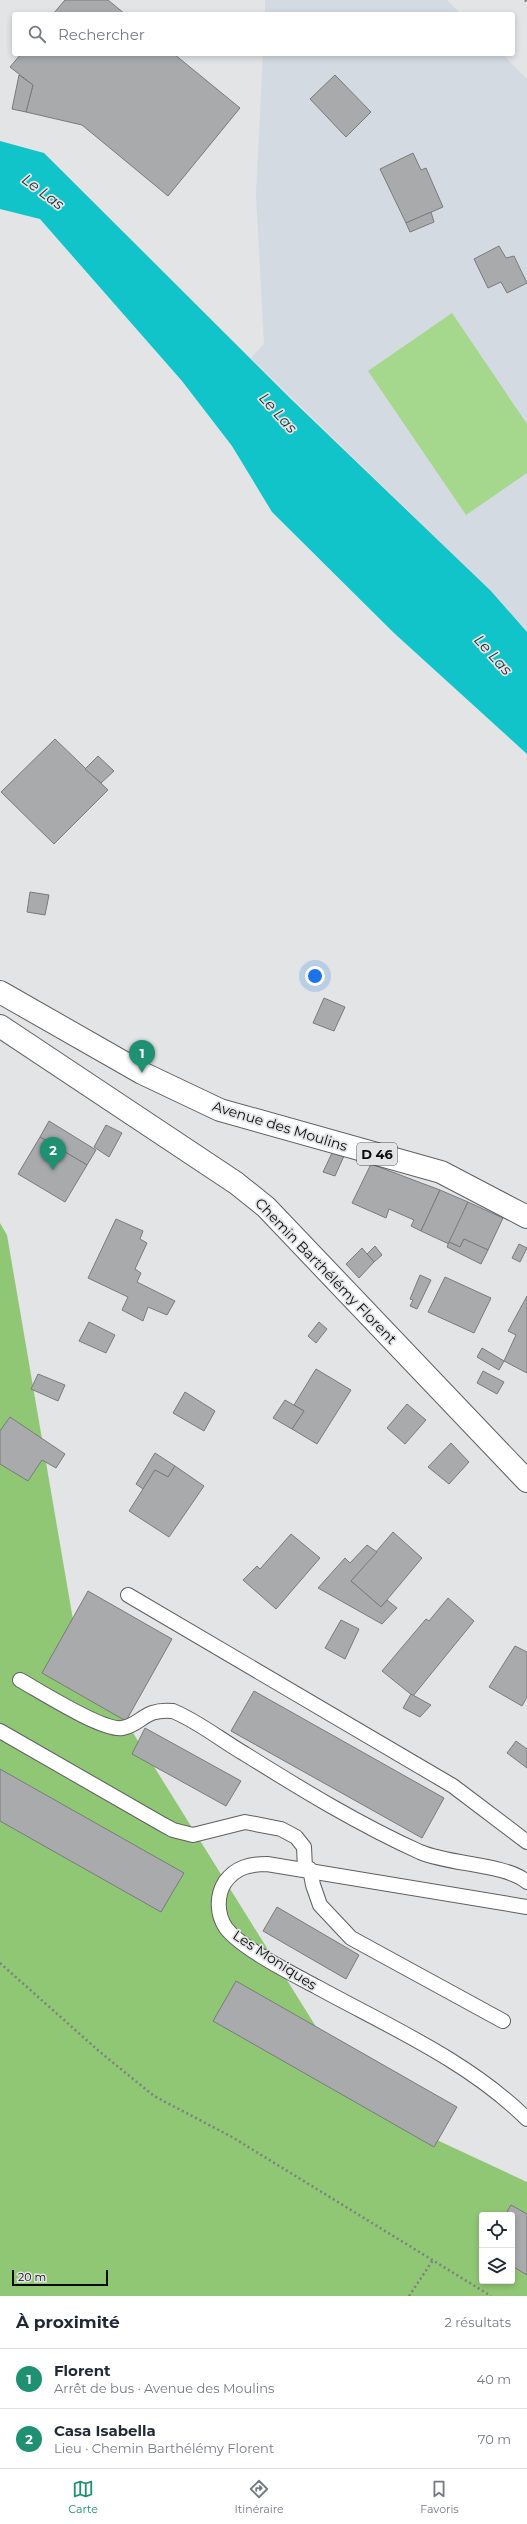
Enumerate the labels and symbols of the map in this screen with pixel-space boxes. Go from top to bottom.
water label: Le Las [18,170,69,214]
water label: Le Las [255,389,302,437]
water label: Le Las [470,631,517,679]
your location [305,966,325,986]
pin: 1 [129,1040,155,1073]
street label: Avenue des Moulins [210,1097,350,1155]
pin: 2 [40,1137,66,1170]
road number: D 46 [357,1143,397,1165]
street label: Chemin Barthélémy Florent [251,1194,401,1348]
street label: Les Moniques [230,1926,321,1994]
scale bar [12,2268,108,2287]

